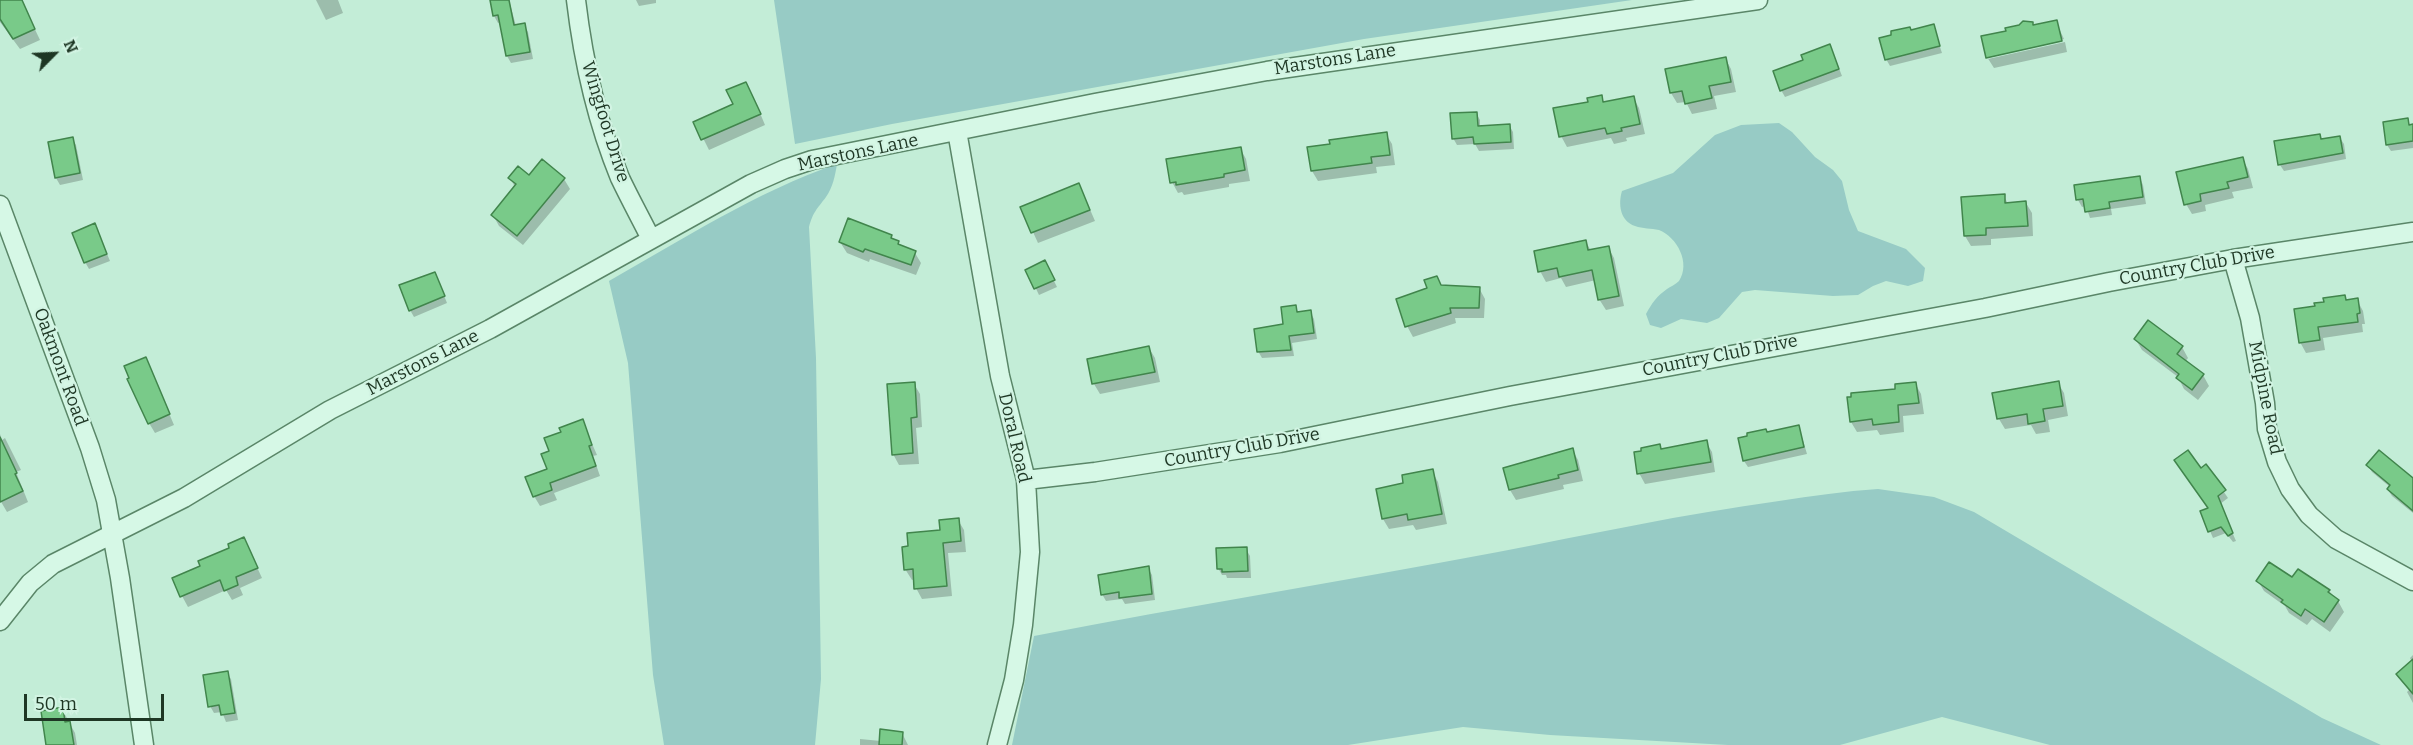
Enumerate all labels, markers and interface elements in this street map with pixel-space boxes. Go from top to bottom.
north arrow [24,24,84,84]
text: N [60,37,82,56]
street label: Marstons Lane [1273,40,1397,80]
street label: Wingfoot Drive [576,59,634,185]
street label: Marstons Lane [796,130,920,176]
street label: Country Club Drive [2117,242,2277,290]
street label: Oakmont Road [29,305,91,429]
street label: Marstons Lane [363,325,483,401]
street label: Country Club Drive [1641,330,1799,382]
street label: Midpine Road [2243,339,2287,457]
street label: Doral Road [993,391,1035,485]
street label: Country Club Drive [1162,424,1322,472]
scale bar [27,682,166,720]
text: 50 m [35,693,77,715]

